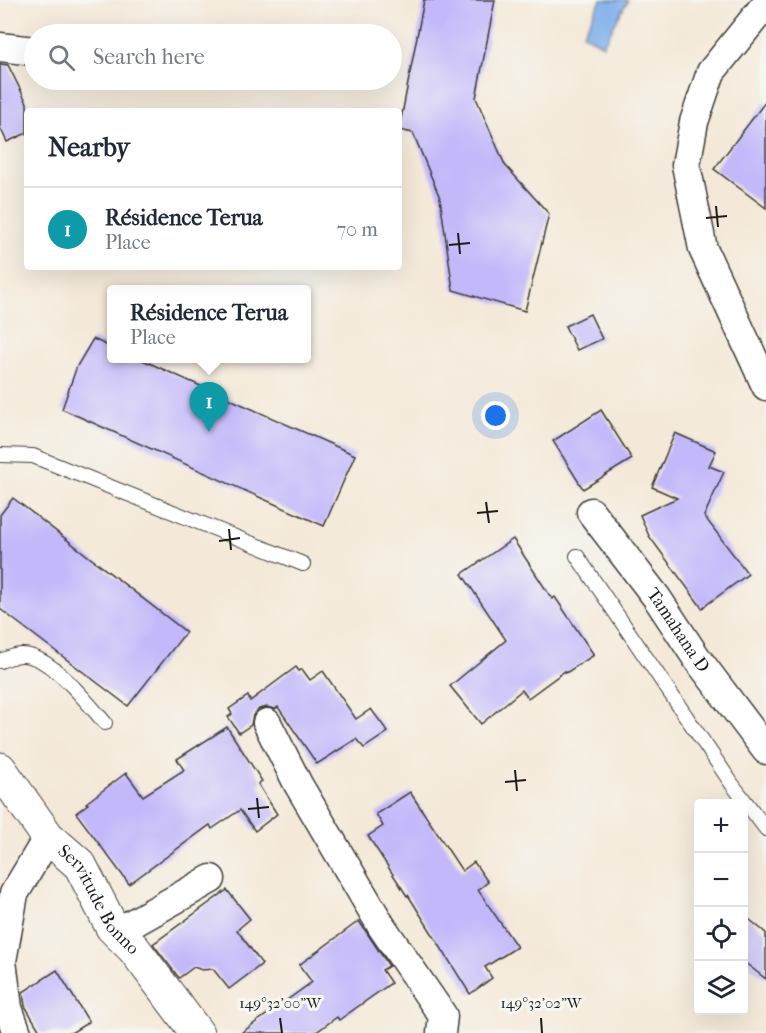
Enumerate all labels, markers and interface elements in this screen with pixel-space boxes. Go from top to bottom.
search box [24,24,402,90]
icon: search [45,41,78,74]
text: Search here [93,44,205,70]
text: Nearby [48,132,130,163]
text: Résidence Terua [105,205,263,231]
text: 1 [64,218,71,241]
text: 70 m [336,218,378,241]
text: Place [105,231,151,254]
popup [107,285,311,363]
text: Résidence Terua [130,300,288,326]
text: Place [130,326,176,349]
pin: 1 [190,382,228,432]
your location [481,401,510,430]
street label: Tamahana D [642,584,714,677]
map controls [694,799,748,1015]
button: + [694,799,748,853]
street label: Servitude Bonno [53,841,143,959]
button: − [694,853,748,907]
button: locate [694,907,748,961]
button: layers [694,961,748,1015]
text: 149°32'00"W [239,994,322,1012]
text: 149°32'02"W [500,994,583,1012]

